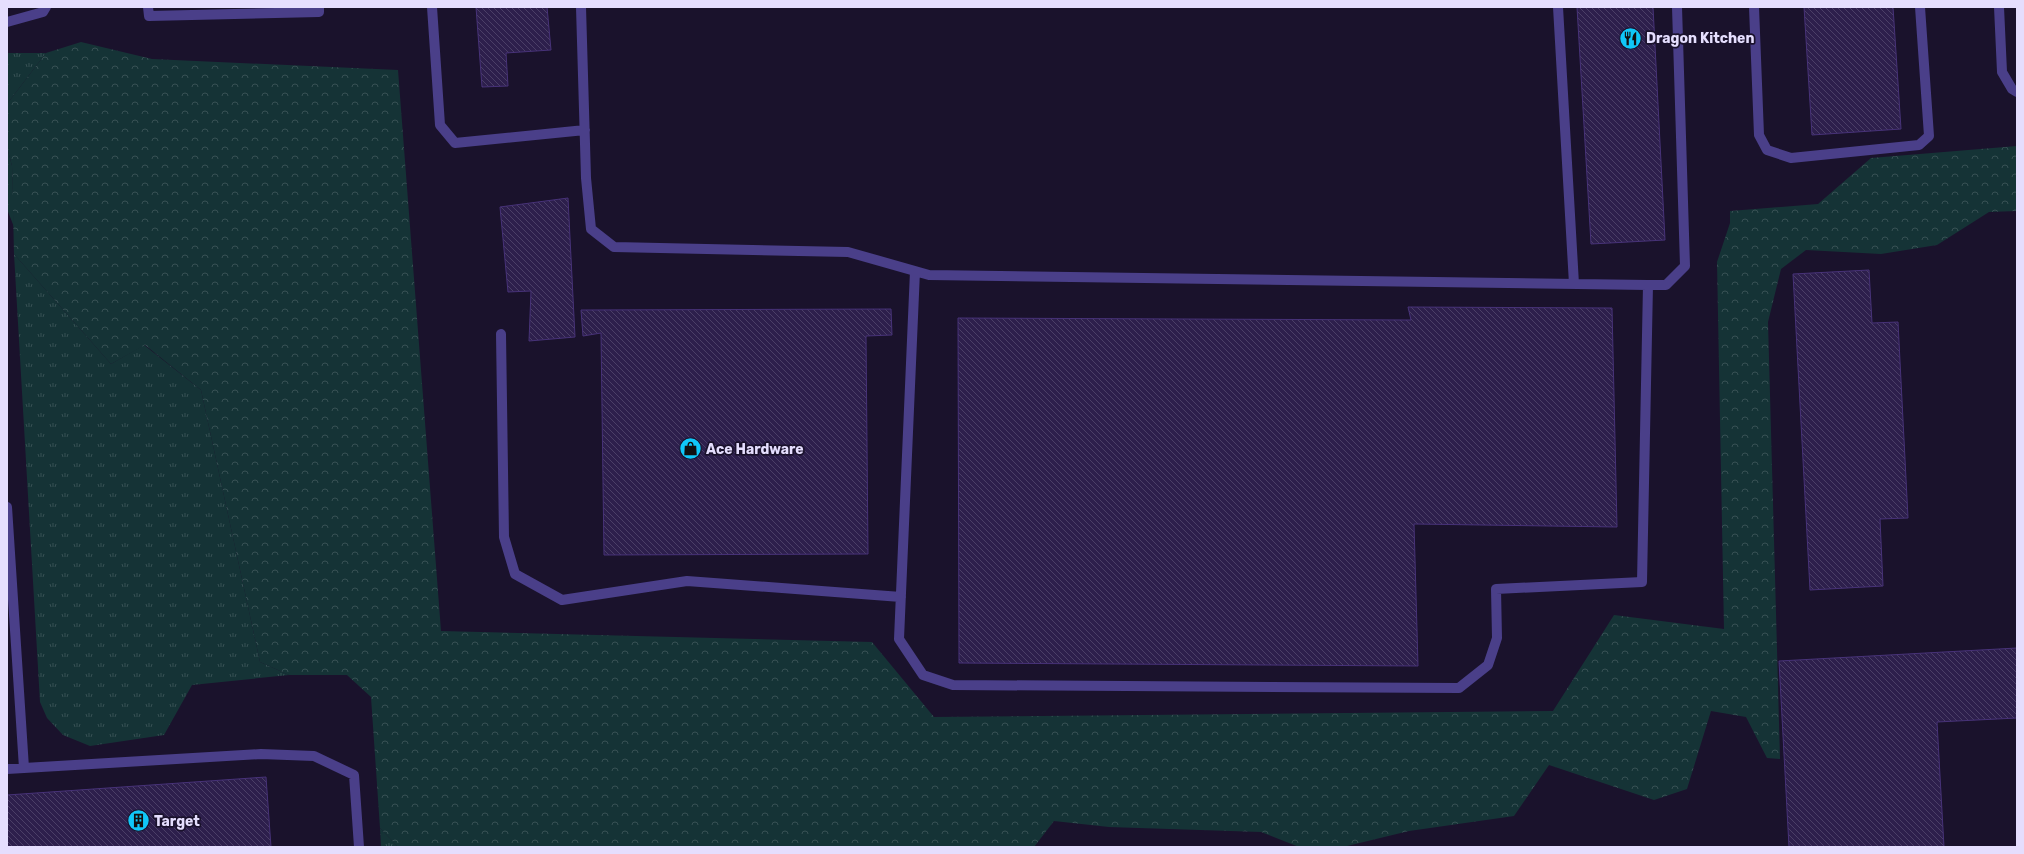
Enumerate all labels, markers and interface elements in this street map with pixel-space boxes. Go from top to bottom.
restaurant icon: Dragon Kitchen [1617,25,1643,51]
place label: Dragon Kitchen [1646,30,1754,47]
shop icon: Ace Hardware [677,436,703,462]
place label: Ace Hardware [706,441,804,458]
building icon: Target [125,808,151,834]
place label: Target [154,813,200,830]

